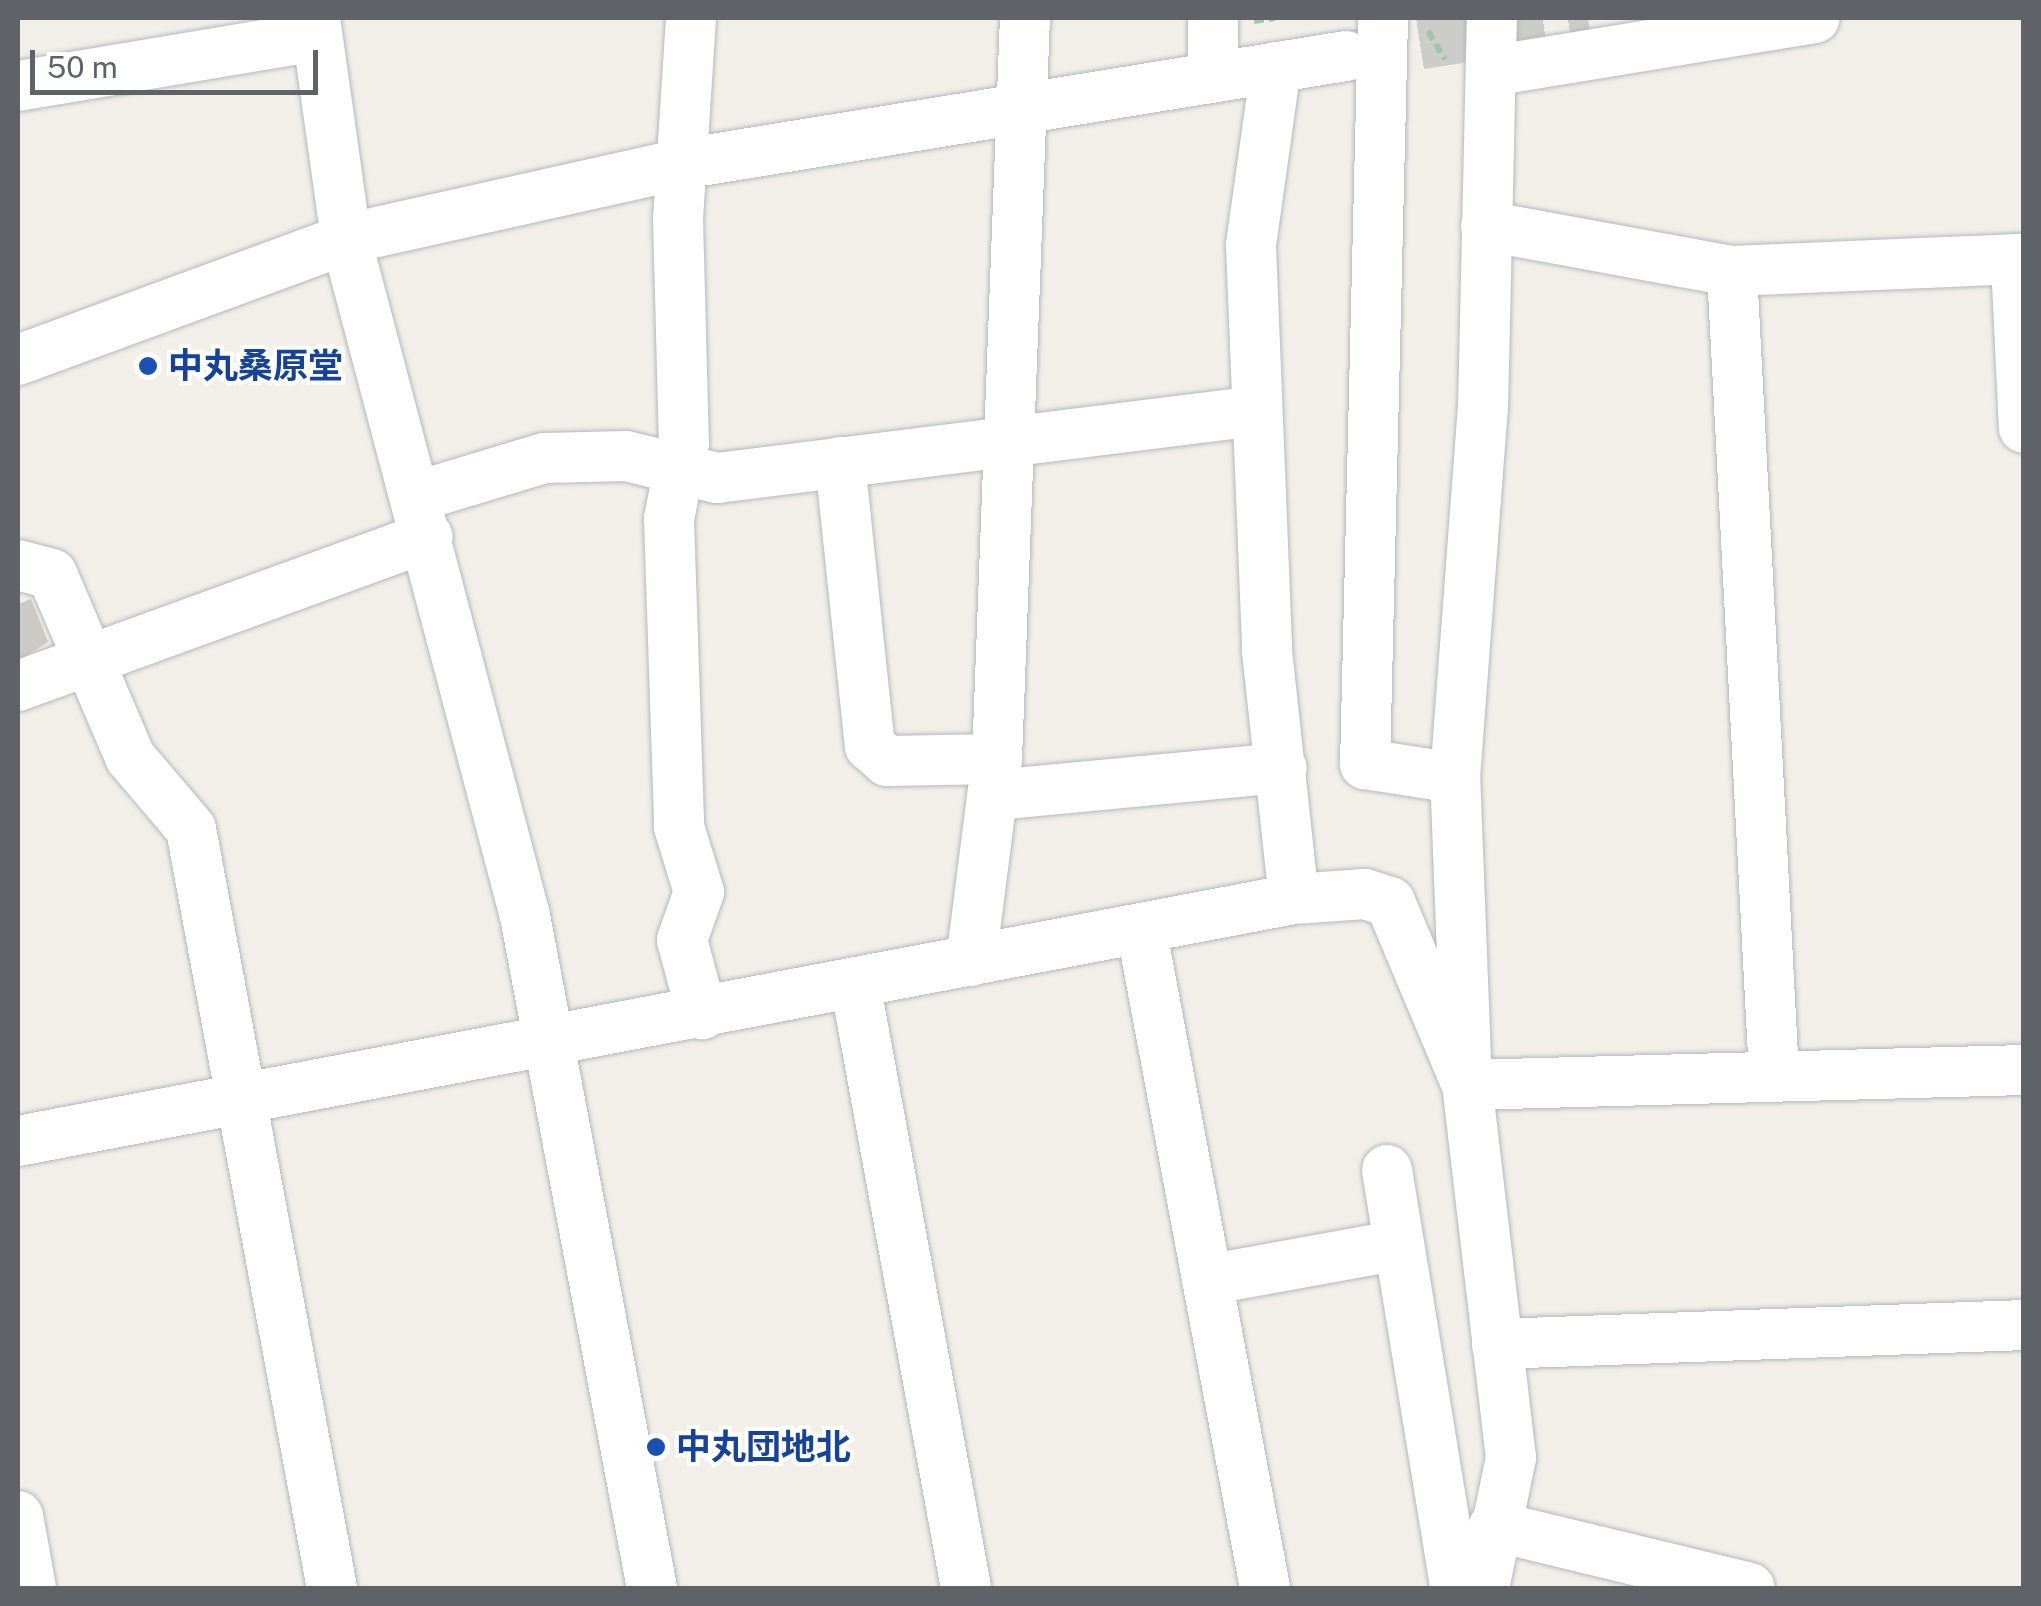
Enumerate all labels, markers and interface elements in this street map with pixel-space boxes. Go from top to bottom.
scale bar [35,30,322,92]
text: 50 m [47,49,118,85]
place label: 中丸桑原堂 [168,345,343,387]
marker: 中丸桑原堂 [137,355,159,377]
place label: 中丸団地北 [676,1426,851,1468]
marker: 中丸団地北 [645,1436,667,1458]

